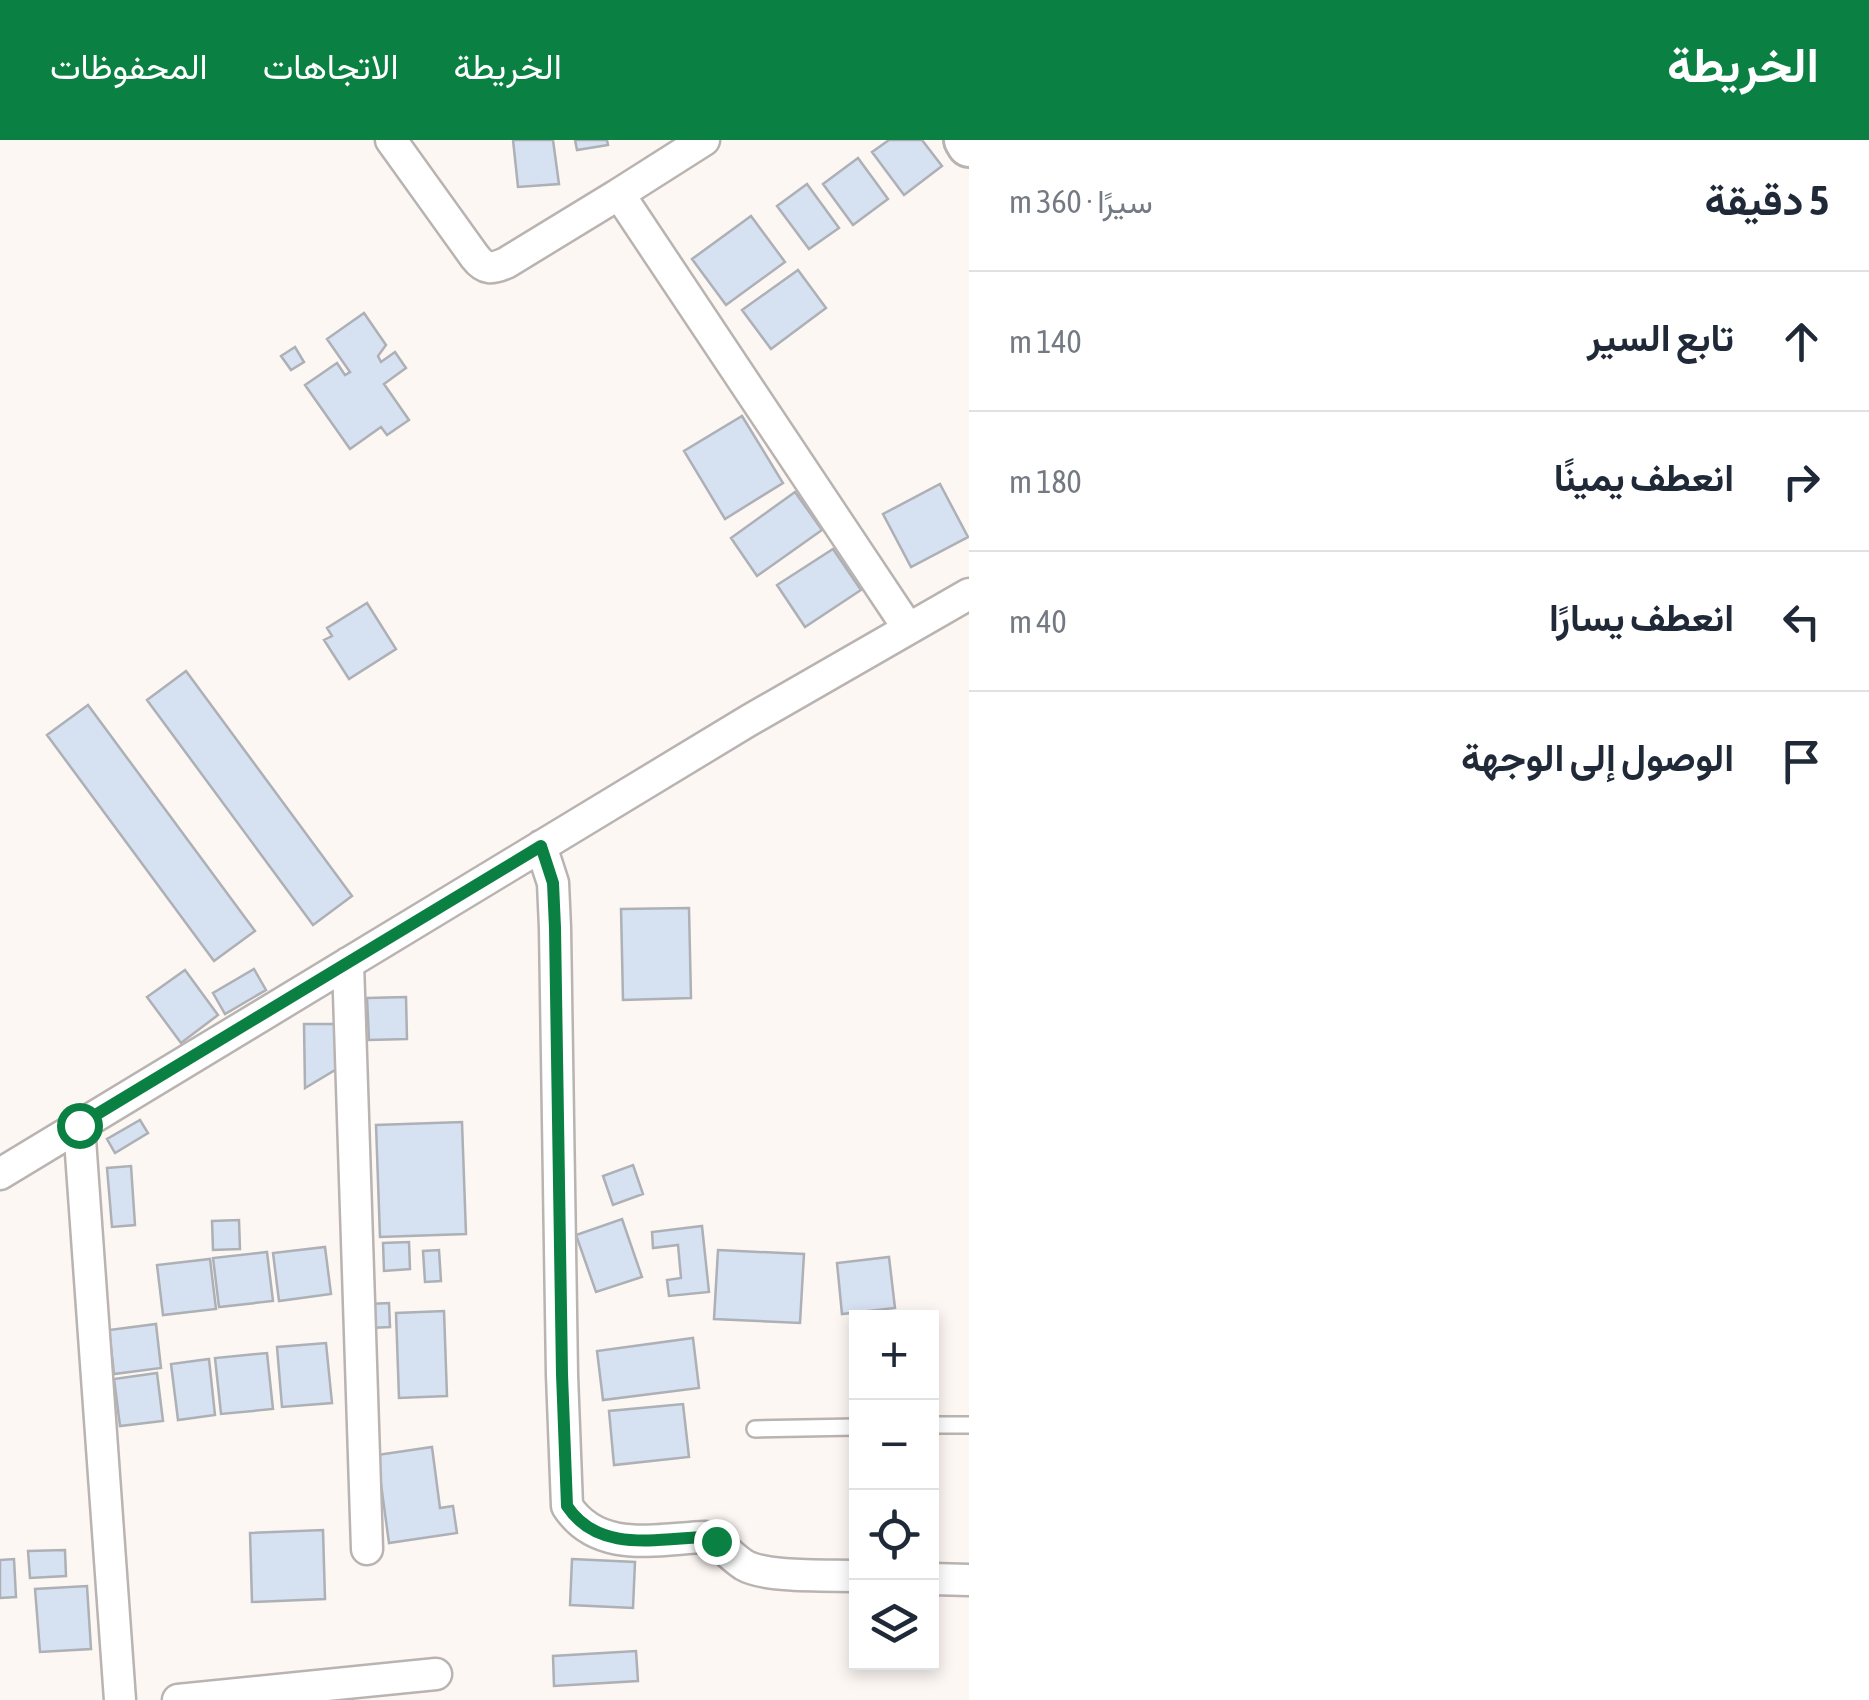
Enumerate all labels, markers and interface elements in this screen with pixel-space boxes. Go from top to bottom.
text: الخريطة [1667,37,1819,92]
text: المحفوظات [50,46,208,86]
text: الاتجاهات [263,46,399,86]
text: الخريطة [454,46,562,86]
text: 5 دقيقة [1704,176,1829,224]
text: سيرًا · 360 m [1009,183,1153,220]
icon: ahead [1774,314,1829,369]
text: تابع السير [1587,316,1734,359]
text: 140 m [1009,323,1082,360]
icon: right [1774,454,1829,509]
text: انعطف يمينًا [1554,456,1734,499]
text: 180 m [1009,463,1082,500]
icon: left [1774,594,1829,649]
text: انعطف يسارًا [1549,596,1734,639]
text: 40 m [1009,603,1067,640]
icon: arrive [1774,734,1829,789]
text: الوصول إلى الوجهة [1461,736,1734,779]
route start [57,1103,103,1149]
map controls [849,1310,939,1670]
button: + [849,1310,939,1400]
button: − [849,1400,939,1490]
button: locate [849,1490,939,1580]
route end [694,1519,740,1565]
button: layers [849,1580,939,1670]

